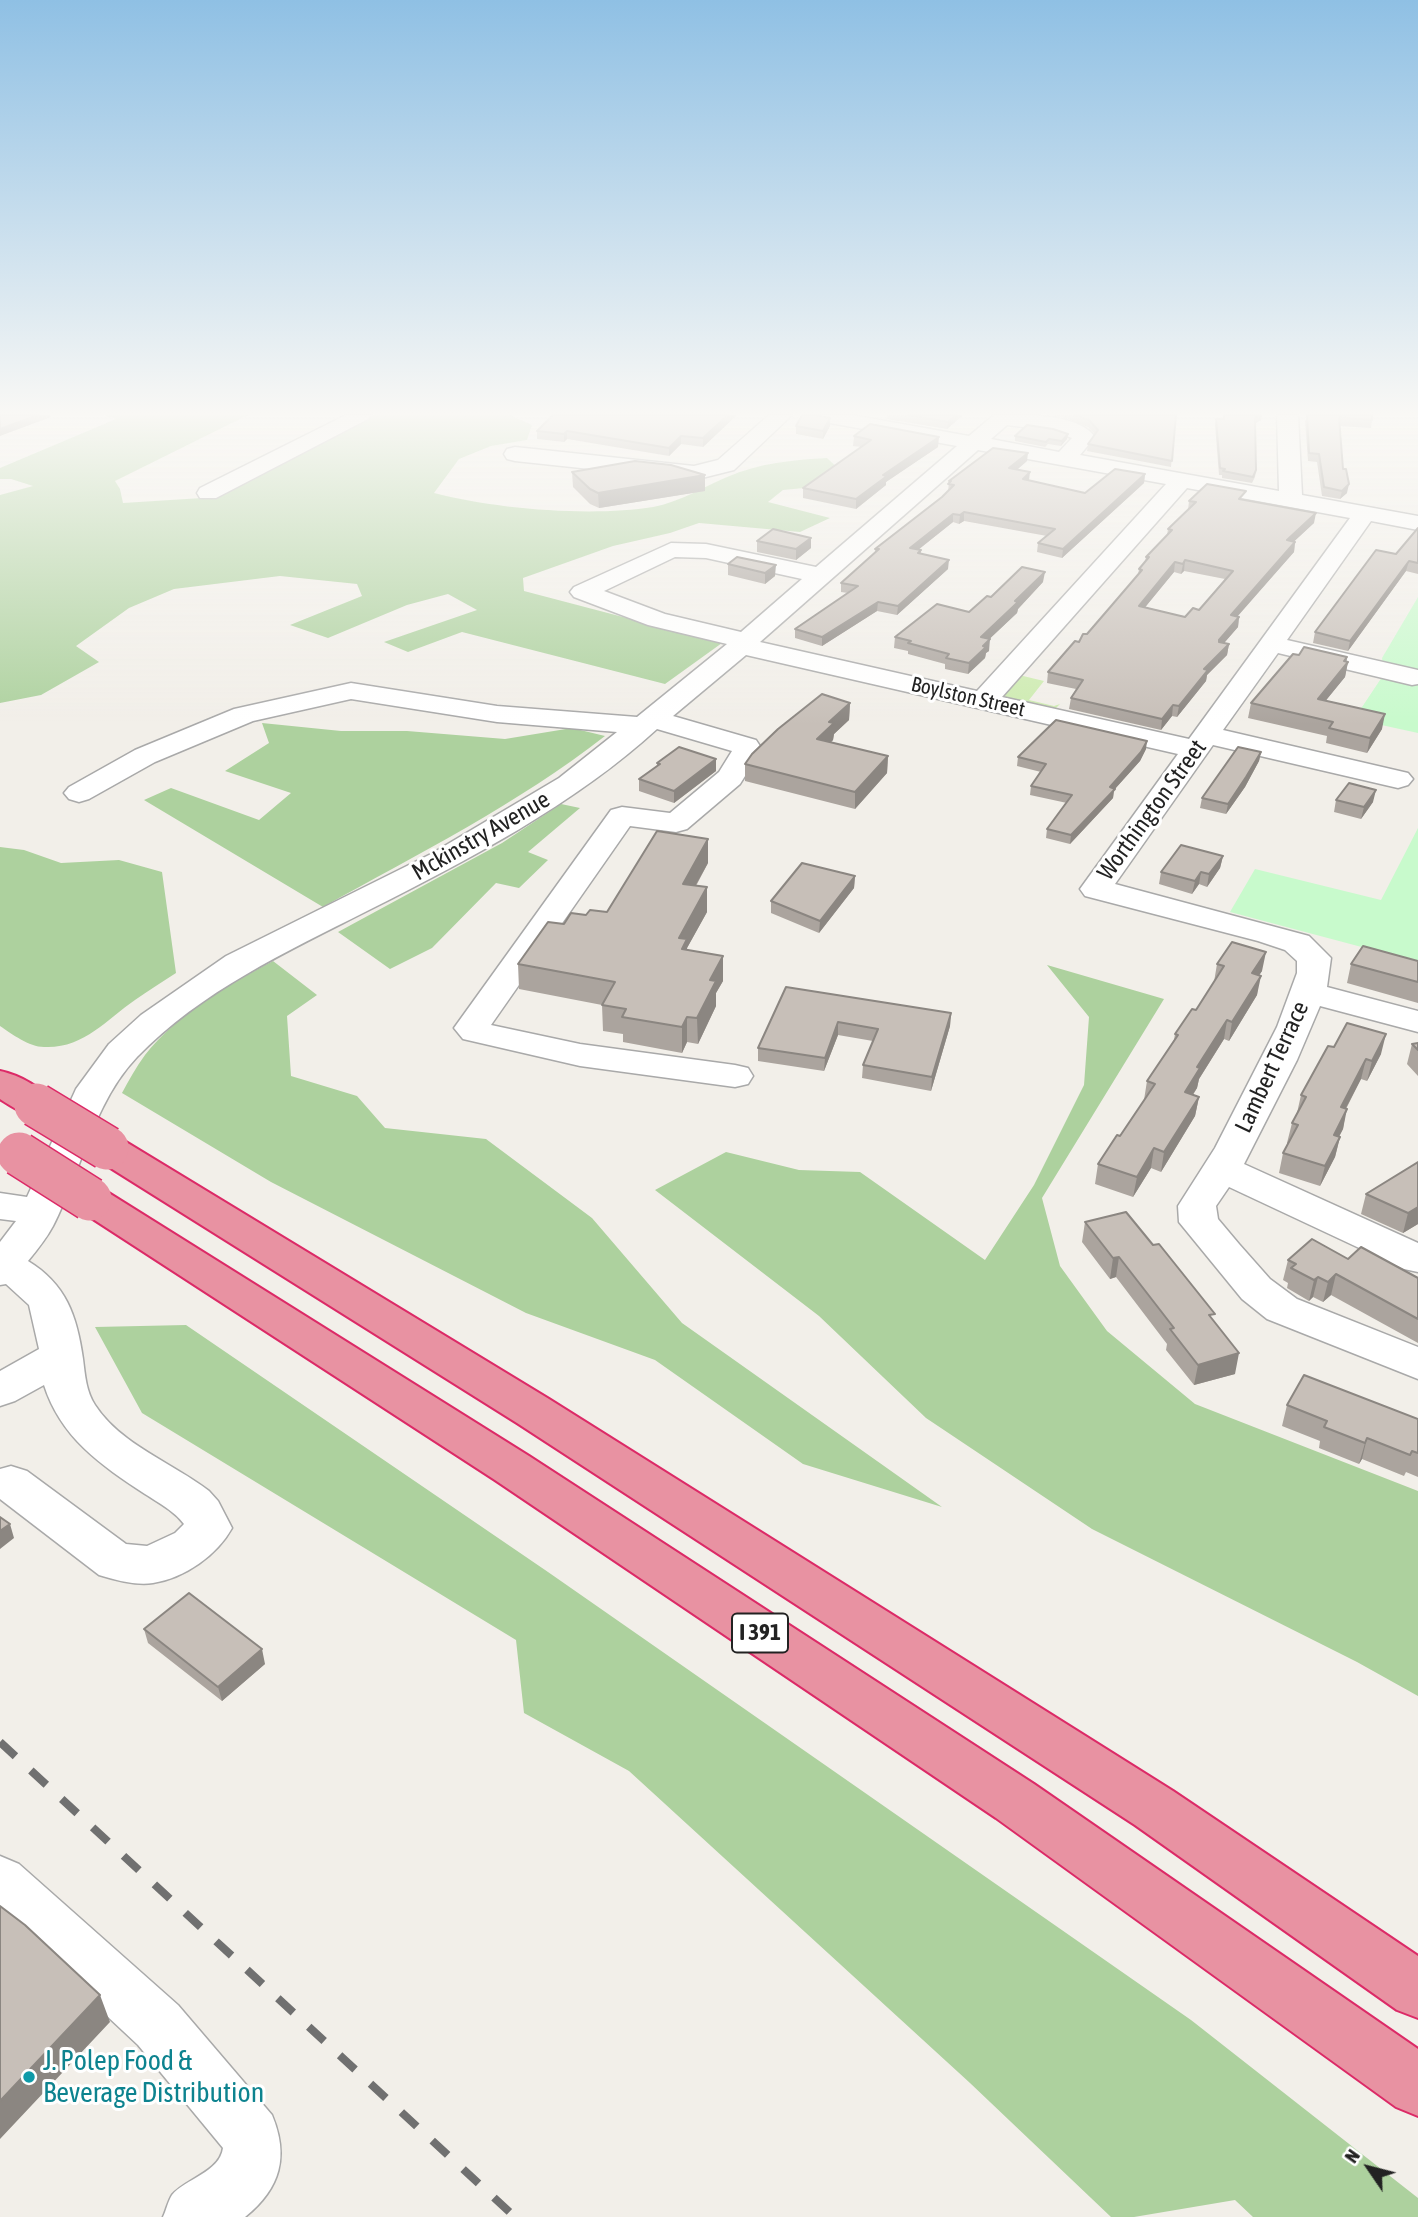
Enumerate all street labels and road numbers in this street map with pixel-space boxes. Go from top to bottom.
street label: Boylston Street [909,672,1027,722]
street label: Worthington Street [1091,734,1213,886]
street label: Mckinstry Avenue [407,785,555,887]
street label: Lambert Terrace [1229,997,1315,1137]
road number: I 391 [732,1614,788,1652]

